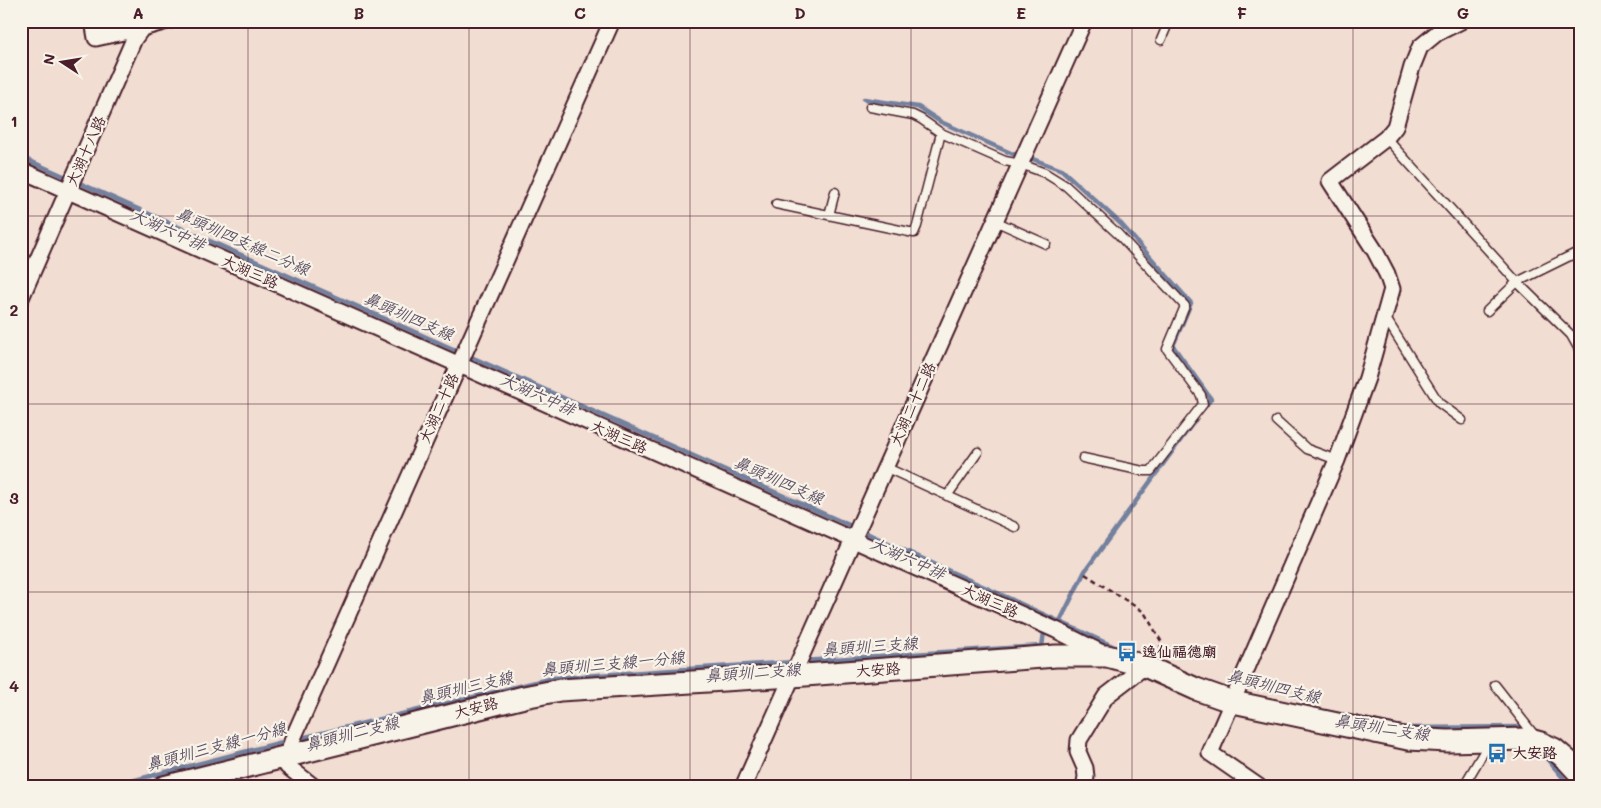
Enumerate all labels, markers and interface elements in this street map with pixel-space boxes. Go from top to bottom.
text: A [132,2,144,23]
text: B [354,2,364,23]
text: C [574,2,586,23]
text: D [794,2,806,23]
text: E [1016,2,1026,23]
text: F [1237,2,1247,23]
text: G [1457,2,1469,23]
north arrow [38,38,88,88]
text: N [38,52,59,66]
text: 1 [10,110,18,131]
street label: 大湖十八路 [61,112,109,189]
water label: 鼻頭圳四支線二分線 [173,202,314,280]
water label: 大湖六中排 [127,203,211,255]
street label: 大湖三路 [219,250,282,292]
water label: 鼻頭圳四支線 [361,286,458,345]
text: 2 [10,299,19,320]
street label: 大湖二十二路 [885,358,940,449]
water label: 大湖六中排 [497,368,581,420]
street label: 大湖二十路 [414,369,462,446]
street label: 大湖三路 [588,415,651,457]
water label: 鼻頭圳四支線 [731,450,828,509]
text: 3 [9,487,19,508]
water label: 大湖六中排 [867,532,951,584]
street label: 大湖三路 [959,579,1022,621]
water label: 鼻頭圳三支線 [821,632,920,659]
bus stop icon: 逸仙福德廟 [1116,641,1138,663]
place label: 逸仙福德廟 [1142,641,1217,661]
water label: 鼻頭圳三支線一分線 [540,646,687,679]
street label: 大安路 [855,657,901,681]
water label: 鼻頭圳二支線 [704,658,803,685]
water label: 鼻頭圳四支線 [1225,664,1324,708]
water label: 鼻頭圳三支線 [417,665,516,708]
text: 4 [9,675,19,696]
street label: 大安路 [451,692,500,722]
water label: 鼻頭圳二支線 [1333,709,1432,745]
water label: 鼻頭圳二支線 [303,710,402,754]
water label: 鼻頭圳三支線一分線 [144,716,289,774]
bus stop icon: 大安路 [1486,742,1508,764]
place label: 大安路 [1512,742,1557,762]

